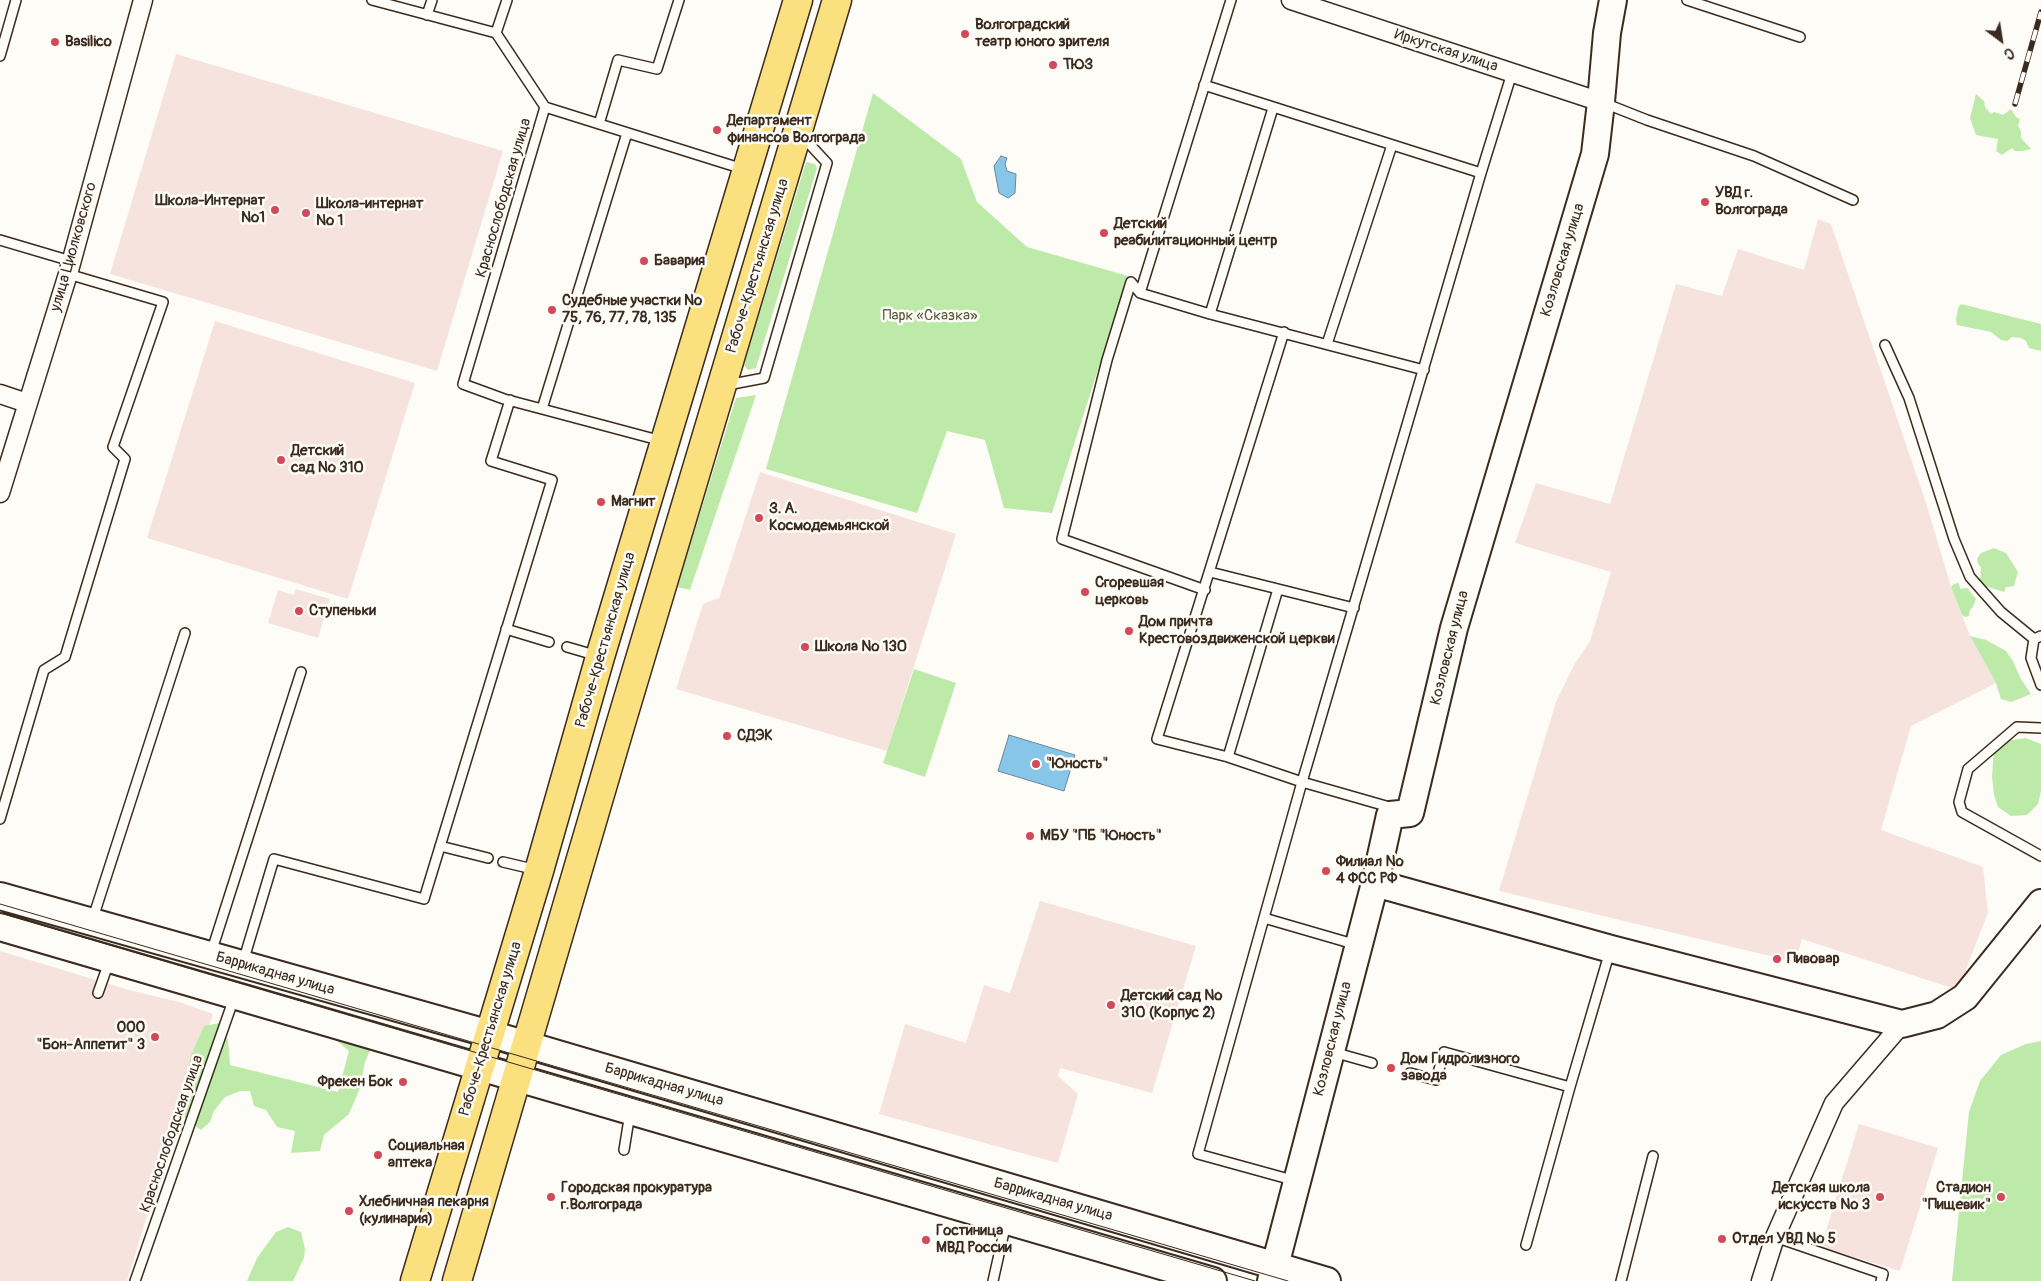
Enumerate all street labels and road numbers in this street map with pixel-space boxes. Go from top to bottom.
street label: Иркутская улица [1392,26,1500,76]
street label: Краснослободская улица [473,116,535,280]
street label: Рабоче-Крестьянская улица [723,177,793,355]
street label: улица Циолковского [47,180,101,314]
street label: Козловская улица [1537,201,1589,319]
street label: Рабоче-Крестьянская улица [572,550,640,730]
street label: Козловская улица [1427,589,1473,707]
street label: Рабоче-Крестьянская улица [456,940,526,1118]
street label: Баррикадная улица [214,948,336,1000]
street label: Козловская улица [1310,980,1356,1098]
street label: Краснослободская улица [137,1053,207,1215]
street label: Баррикадная улица [603,1059,725,1111]
street label: Баррикадная улица [992,1174,1114,1226]

